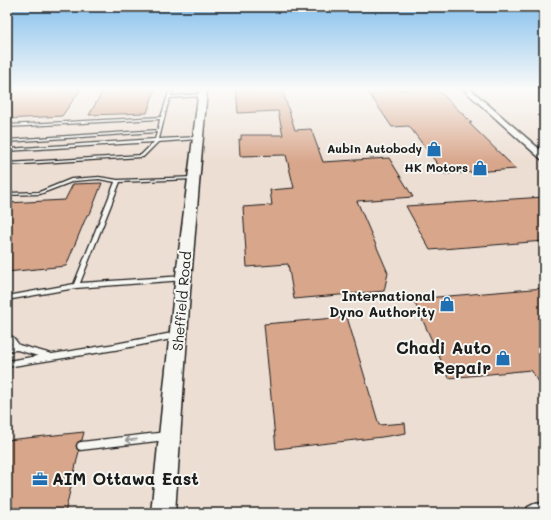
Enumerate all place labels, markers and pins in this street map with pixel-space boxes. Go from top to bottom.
place label: Aubin Autobody [327,140,422,156]
shop icon: Aubin Autobody [425,140,443,158]
place label: HK Motors [404,159,468,175]
shop icon: HK Motors [471,159,489,177]
place label: International Dyno Authority [329,286,435,321]
shop icon: International Dyno Authority [438,295,456,313]
place label: Chadi Auto Repair [396,336,491,378]
shop icon: Chadi Auto Repair [494,349,512,367]
place label: AIM Ottawa East [52,467,199,489]
office icon: AIM Ottawa East [31,470,49,488]

